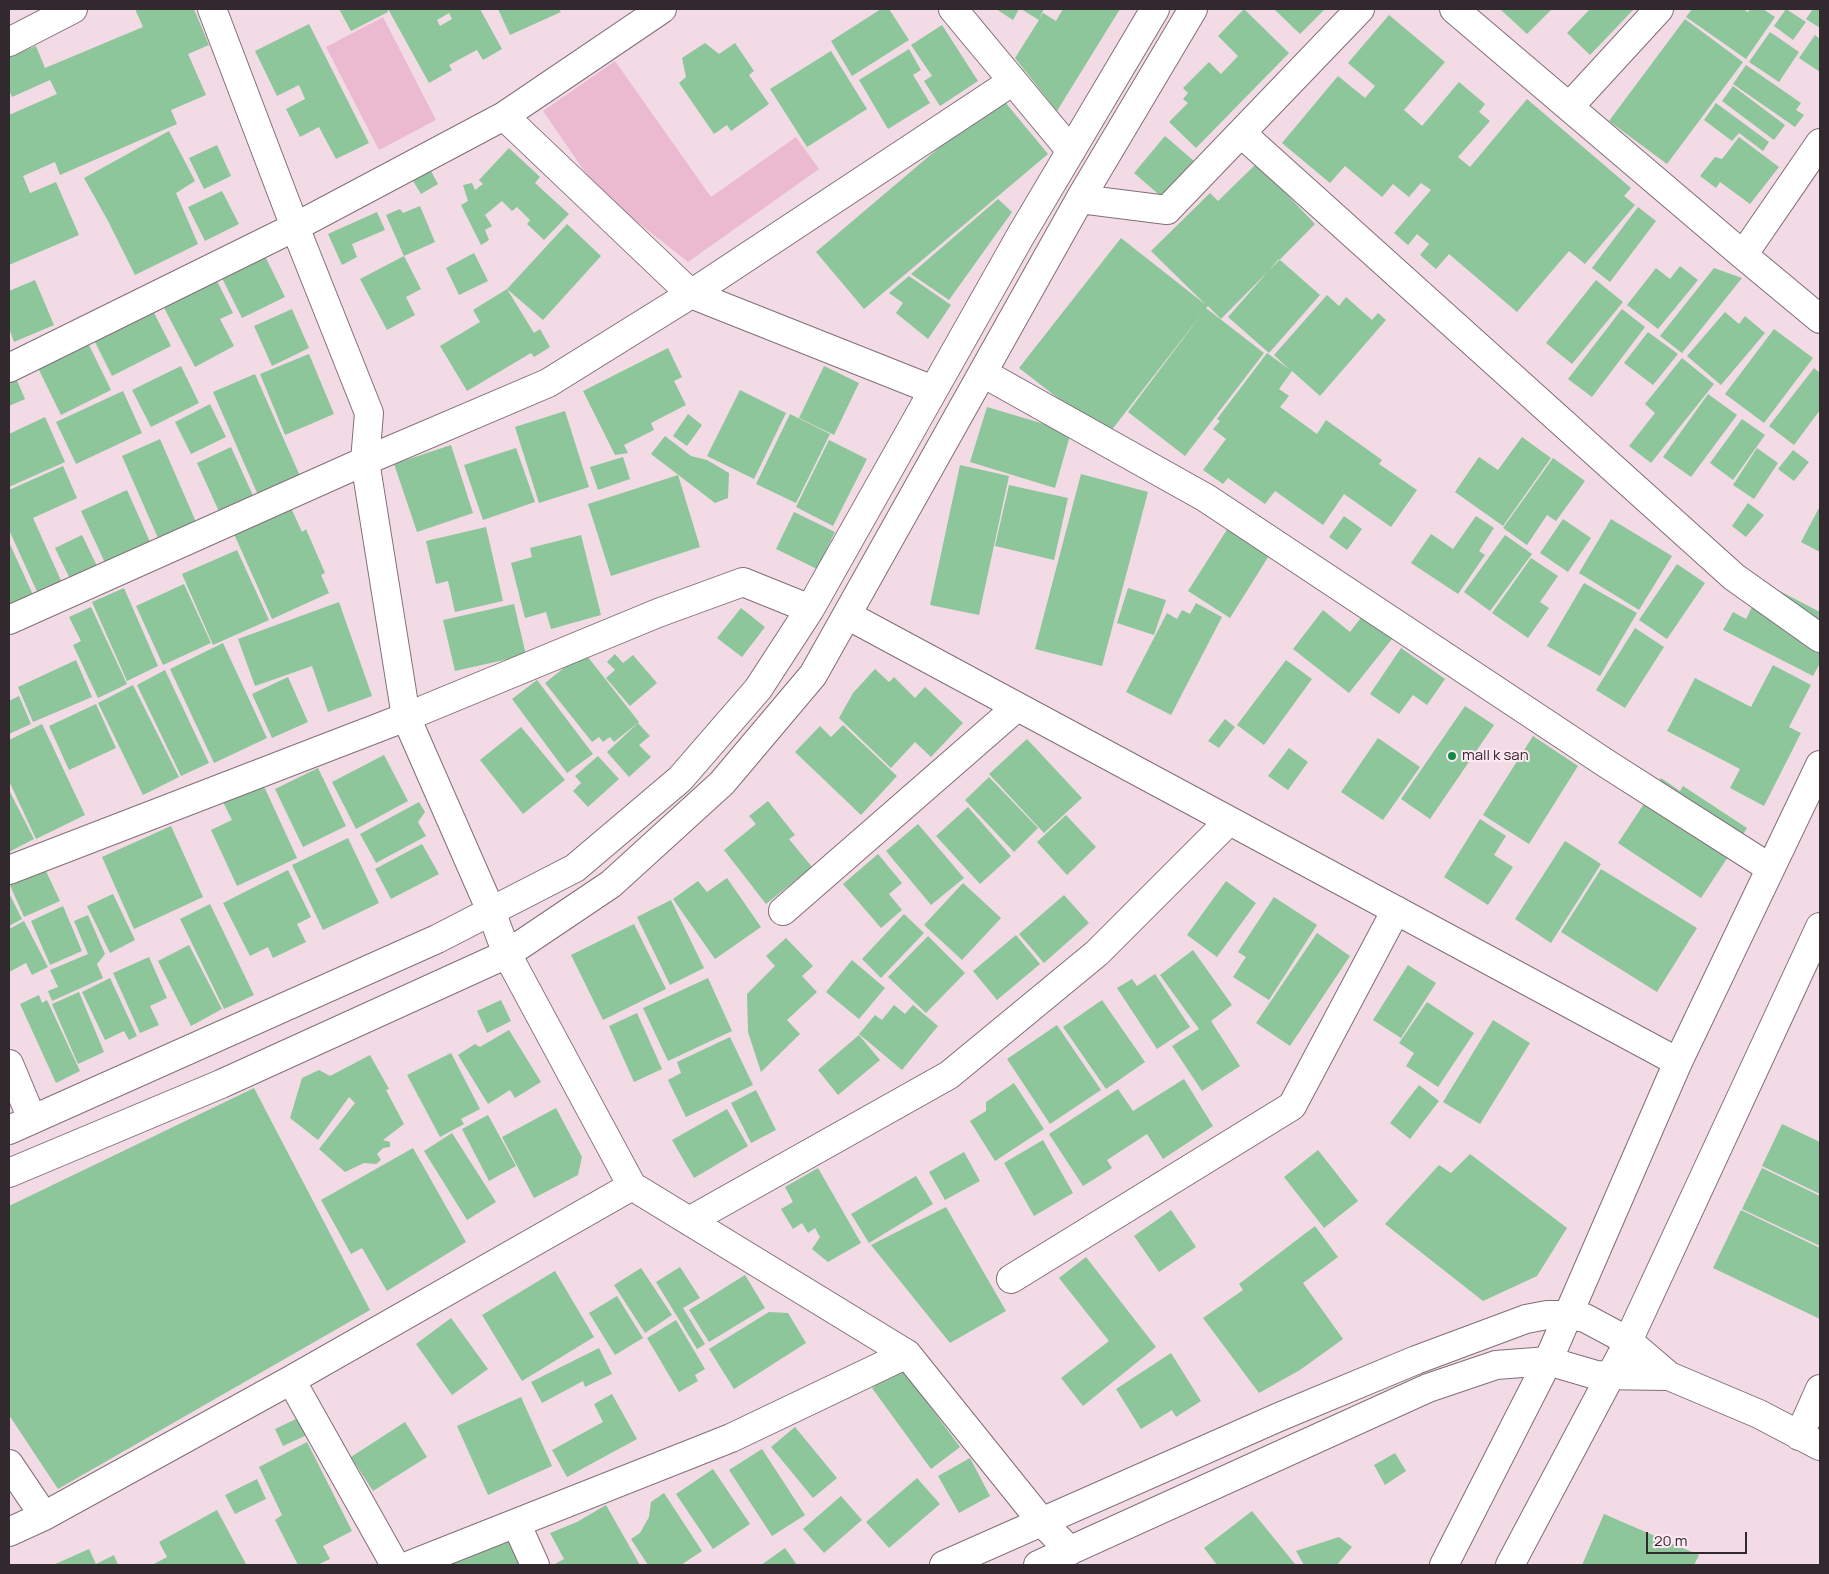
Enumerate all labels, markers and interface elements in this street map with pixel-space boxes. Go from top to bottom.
place label: mall k san [1462,747,1529,765]
marker: mall k san [1446,750,1458,762]
scale bar [1649,1522,1750,1554]
text: 20 m [1654,1530,1687,1551]

